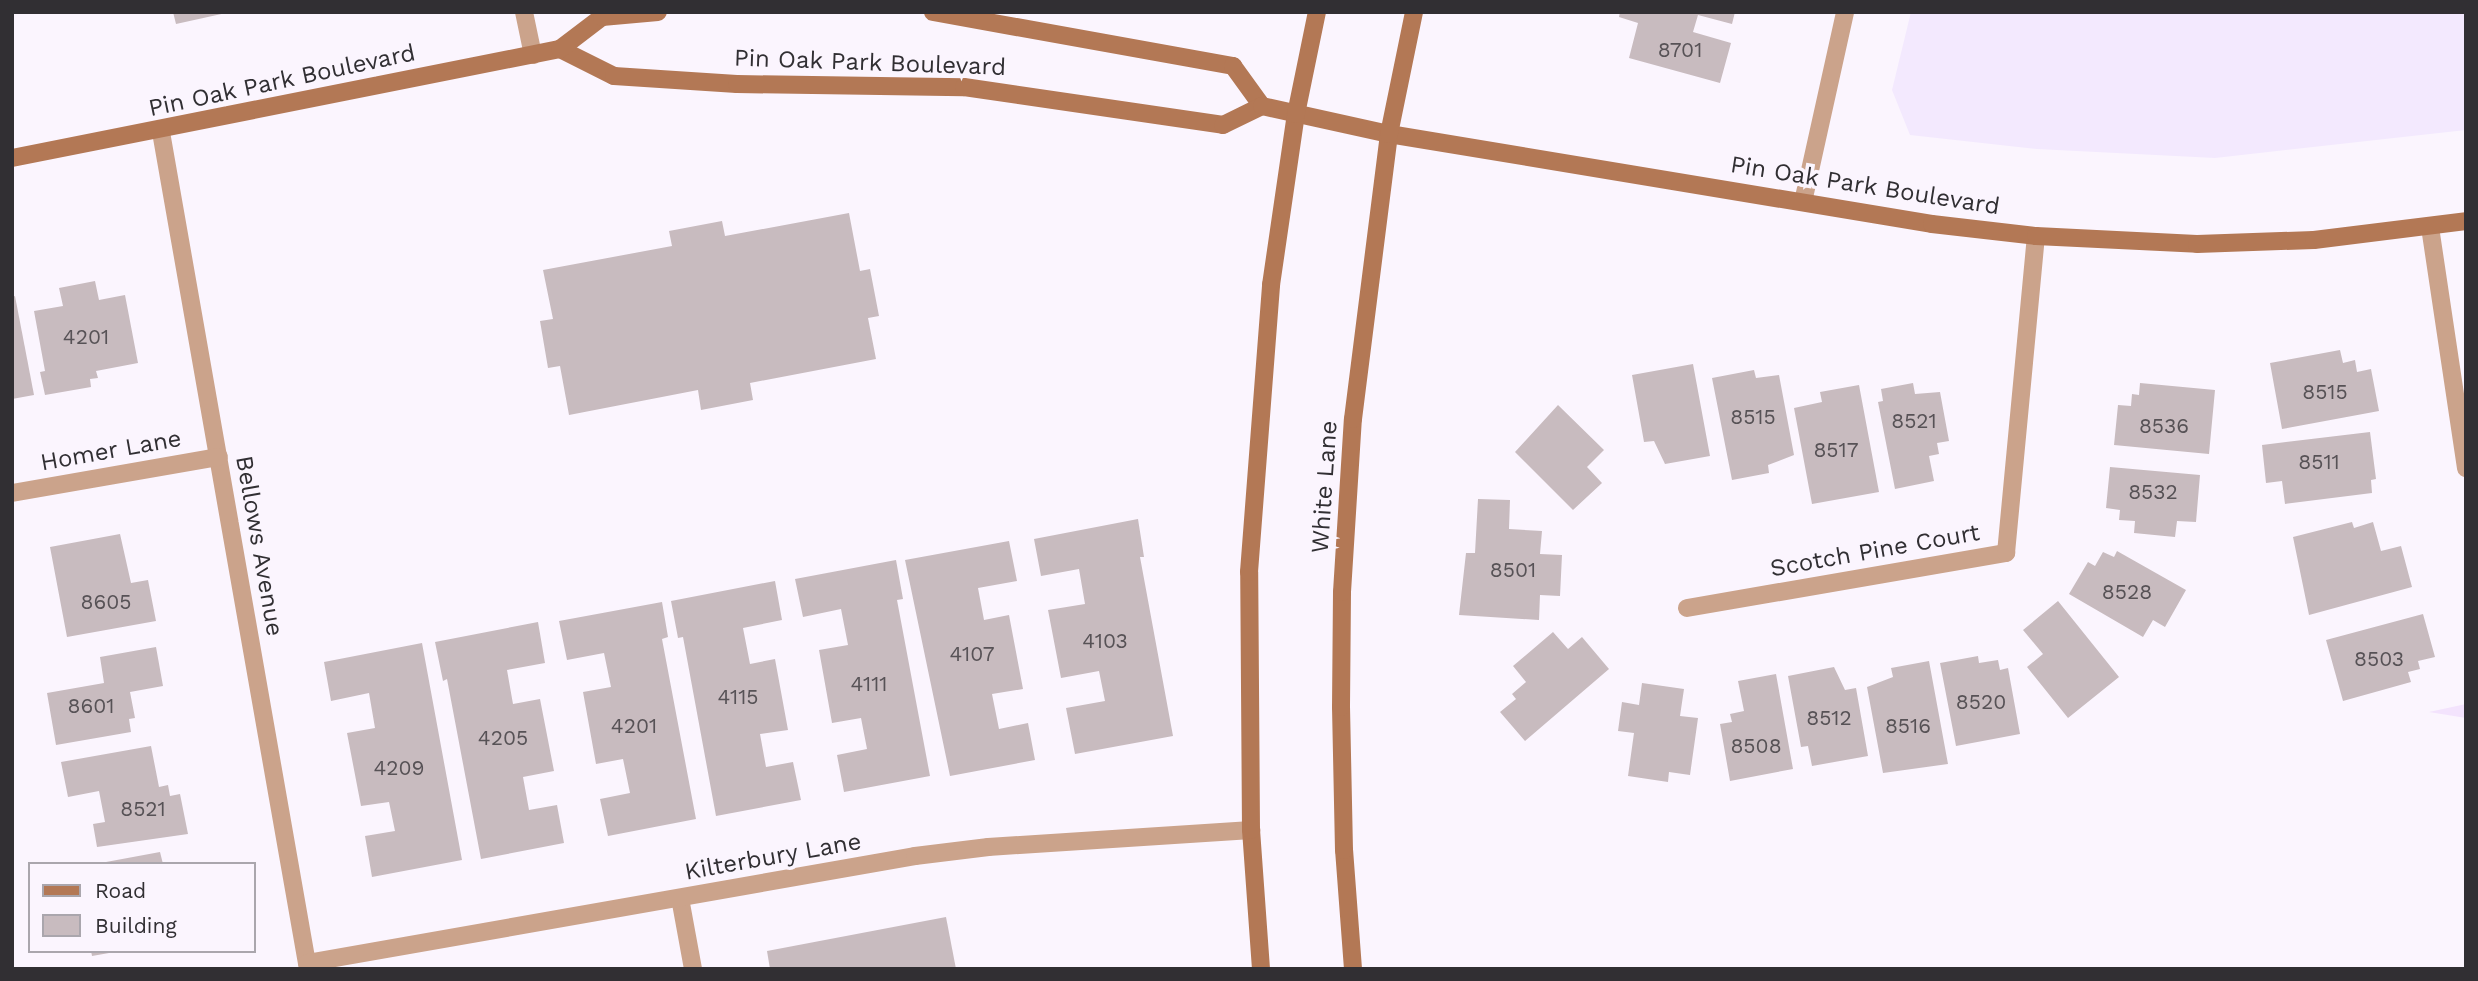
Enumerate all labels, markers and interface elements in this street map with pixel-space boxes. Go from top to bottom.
house number: 8701 [1658,37,1702,63]
street label: Pin Oak Park Boulevard [145,39,419,123]
street label: Pin Oak Park Boulevard [733,44,1007,82]
street label: Pin Oak Park Boulevard [1728,150,2002,222]
house number: 4201 [63,324,109,350]
house number: 8515 [2302,379,2348,405]
house number: 8515 [1730,404,1776,430]
house number: 8521 [1891,408,1937,434]
house number: 8536 [2139,413,2189,439]
street label: White Lane [1306,420,1344,554]
street label: Homer Lane [38,424,184,478]
house number: 8517 [1813,437,1859,463]
house number: 8511 [2298,449,2340,475]
street label: Bellows Avenue [229,453,289,639]
house number: 8532 [2128,479,2178,505]
street label: Scotch Pine Court [1768,518,1982,584]
house number: 8501 [1490,557,1536,583]
house number: 8528 [2102,579,2152,605]
house number: 8605 [81,589,131,615]
house number: 4103 [1082,628,1128,654]
house number: 4107 [949,641,995,667]
house number: 8503 [2354,646,2404,672]
house number: 4111 [850,671,888,697]
house number: 4115 [717,684,759,710]
house number: 8520 [1956,689,2006,715]
house number: 8601 [68,693,114,719]
house number: 8512 [1806,705,1852,731]
house number: 4201 [611,713,657,739]
house number: 8516 [1885,713,1931,739]
house number: 4205 [478,725,528,751]
house number: 8508 [1730,733,1782,759]
house number: 4209 [373,755,425,781]
house number: 8521 [120,796,166,822]
street label: Kilterbury Lane [682,827,864,887]
legend [28,862,256,953]
text: Road [95,878,146,903]
text: Building [95,913,177,938]

